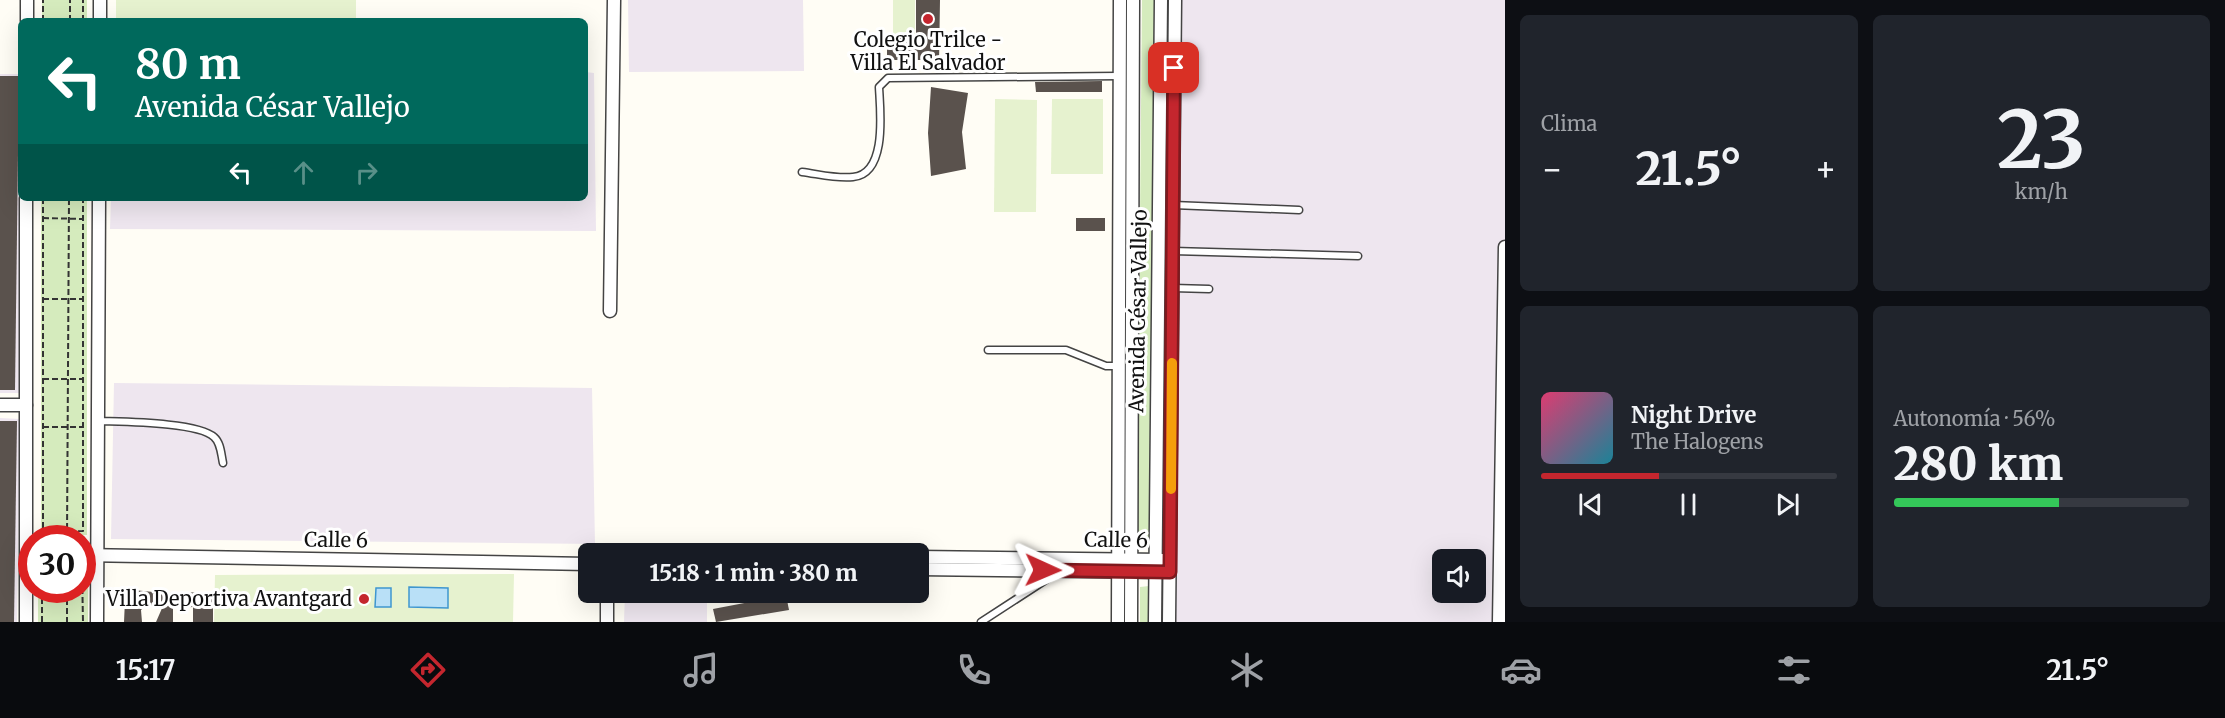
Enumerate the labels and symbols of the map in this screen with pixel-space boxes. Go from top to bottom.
marker: Colegio Trilce - Villa El Salvador [921,12,935,26]
place label: Colegio Trilce - Villa El Salvador [849,27,1006,75]
pin [1148,42,1199,93]
street label: Avenida César Vallejo [1123,209,1152,414]
speed limit sign: 30 [18,525,96,603]
street label: Calle 6 [304,526,368,553]
street label: Calle 6 [1084,526,1148,553]
position arrow [1011,538,1075,602]
place label: Villa Deportiva Avantgard [105,586,352,611]
marker: Villa Deportiva Avantgard [357,592,371,606]

